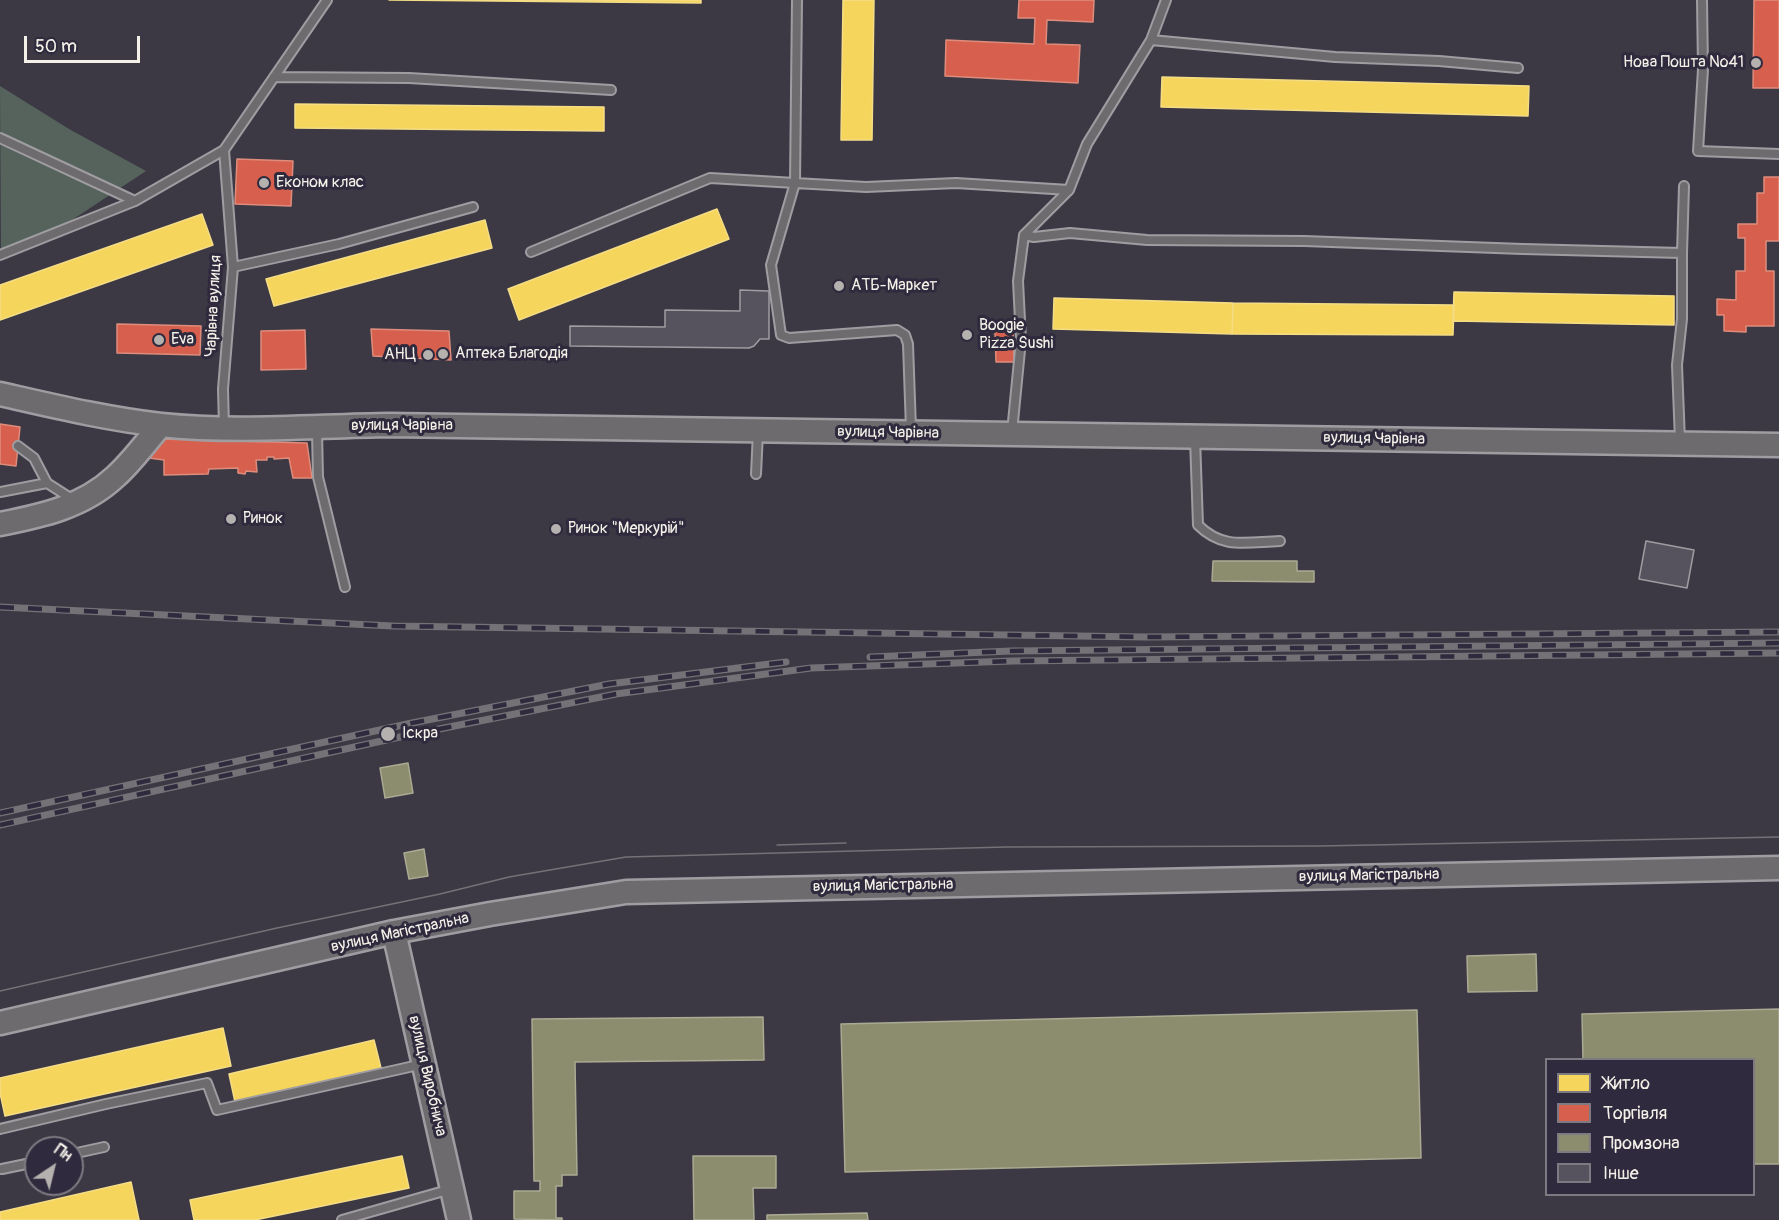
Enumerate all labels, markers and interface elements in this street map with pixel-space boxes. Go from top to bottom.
scale bar [27,24,142,62]
text: 50 m [35,35,77,58]
place label: Нова Пошта №41 [1623,53,1744,73]
marker: Нова Пошта №41 [1749,56,1763,70]
place label: Економ клас [276,173,364,193]
marker: Економ клас [257,176,271,190]
street label: Чарівна вулиця [202,255,226,357]
place label: АТБ-Маркет [851,276,937,296]
marker: АТБ-Маркет [832,279,846,293]
place label: Boogie Pizza Sushi [979,316,1053,354]
marker: Boogie Pizza Sushi [960,328,974,342]
place label: Eva [171,330,194,350]
marker: Eva [152,333,166,347]
place label: Аптека Благодія [455,344,568,364]
place label: АНЦ [384,345,416,365]
marker: Аптека Благодія [436,347,450,361]
marker: АНЦ [421,348,435,362]
street label: вулиця Чарівна [351,416,453,436]
street label: вулиця Чарівна [837,423,939,443]
street label: вулиця Чарівна [1323,429,1425,449]
place label: Ринок [243,509,283,529]
marker: Ринок [224,512,238,526]
place label: Ринок "Меркурій" [568,519,684,539]
marker: Ринок "Меркурій" [549,522,563,536]
place label: Іскра [402,724,438,744]
marker: Іскра [379,725,397,743]
street label: вулиця Магістральна [1299,865,1439,887]
street label: вулиця Магістральна [813,875,953,897]
street label: вулиця Магістральна [329,909,471,957]
street label: вулиця Виробнича [404,1014,450,1138]
legend [1545,1058,1755,1196]
text: Житло [1603,1072,1650,1095]
text: Торгівля [1603,1102,1667,1125]
text: Промзона [1603,1132,1680,1155]
north arrow [24,1136,84,1196]
text: Пн [50,1140,76,1166]
text: Інше [1603,1162,1639,1185]

